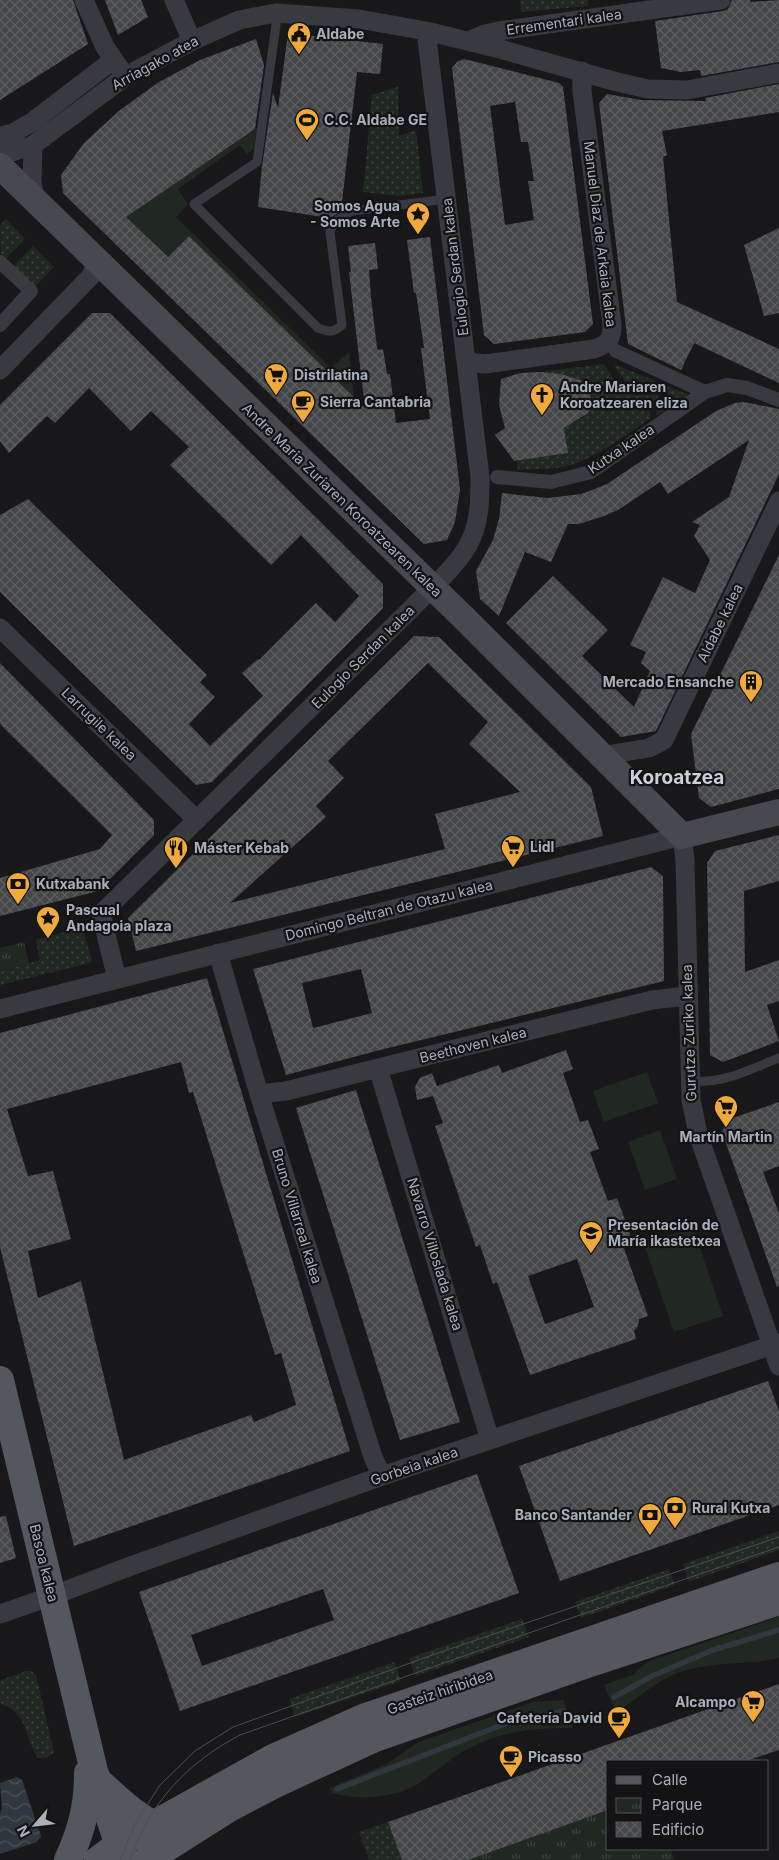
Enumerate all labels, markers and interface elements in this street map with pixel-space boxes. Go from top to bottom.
street label: Errementari kalea [505,5,623,38]
public building icon: Aldabe [286,21,312,55]
place label: Aldabe [316,25,364,42]
street label: Arriagako atea [108,32,201,93]
sports icon: C.C. Aldabe GE [294,107,320,141]
place label: C.C. Aldabe GE [324,111,427,128]
street label: Manuel Diaz de Arkaia kalea [581,140,620,328]
place label: Somos Agua - Somos Arte [310,197,400,230]
street label: Eulogio Serdan kalea [438,197,471,337]
place icon: Somos Agua - Somos Arte [405,201,431,235]
supermarket icon: Distrilatina [263,362,289,396]
place label: Distrilatina [294,366,368,383]
place label: Andre Mariaren Koroatzearen eliza [560,378,688,411]
church icon: Andre Mariaren Koroatzearen eliza [529,382,555,416]
cafe icon: Sierra Cantabria [290,389,316,423]
place label: Sierra Cantabria [320,393,431,410]
street label: Andre Maria Zuriaren Koroatzearen kalea [239,399,446,600]
street label: Kutxa kalea [584,420,657,477]
street label: Aldabe kalea [693,581,746,665]
street label: Eulogio Serdan kalea [308,602,418,712]
building icon: Mercado Ensanche [738,669,764,703]
place label: Mercado Ensanche [603,673,734,690]
street label: Larrugile kalea [58,684,140,764]
district label: Koroatzea [630,766,724,789]
supermarket icon: Lidl [500,834,526,868]
restaurant icon: Máster Kebab [163,835,189,869]
place label: Lidl [530,838,554,855]
place label: Máster Kebab [194,839,289,856]
bank icon: Kutxabank [5,871,31,905]
place label: Kutxabank [36,875,110,892]
street label: Domingo Beltran de Otazu kalea [283,875,494,944]
place label: Pascual Andagoia plaza [66,901,172,934]
place icon: Pascual Andagoia plaza [35,905,61,939]
street label: Gurutze Zuriko kalea [678,964,699,1102]
street label: Beethoven kalea [418,1023,528,1066]
supermarket icon: Martín Martin [713,1094,739,1128]
place label: Martín Martin [680,1128,772,1145]
street label: Bruno Villarreal kalea [269,1146,326,1285]
street label: Navarro Villoslada kalea [404,1175,467,1332]
place label: Presentación de María ikastetxea [608,1216,721,1249]
school or university icon: Presentación de María ikastetxea [578,1220,604,1254]
street label: Gorbeia kalea [368,1443,460,1488]
bank icon: Rural Kutxa [662,1495,688,1529]
place label: Rural Kutxa [692,1499,770,1516]
bank icon: Banco Santander [637,1502,663,1536]
place label: Banco Santander [515,1506,632,1523]
street label: Basoa kalea [27,1522,62,1604]
street label: Gasteiz hiribidea [385,1665,495,1718]
supermarket icon: Alcampo [740,1689,766,1723]
place label: Alcampo [675,1693,736,1710]
cafe icon: Cafetería David [606,1705,632,1739]
place label: Cafetería David [497,1709,602,1726]
cafe icon: Picasso [498,1744,524,1778]
place label: Picasso [528,1748,582,1765]
legend [606,1760,769,1850]
text: Calle [652,1770,687,1789]
text: Parque [652,1795,702,1814]
north arrow [10,1800,60,1850]
text: Edificio [652,1820,704,1839]
text: N [13,1823,33,1840]

